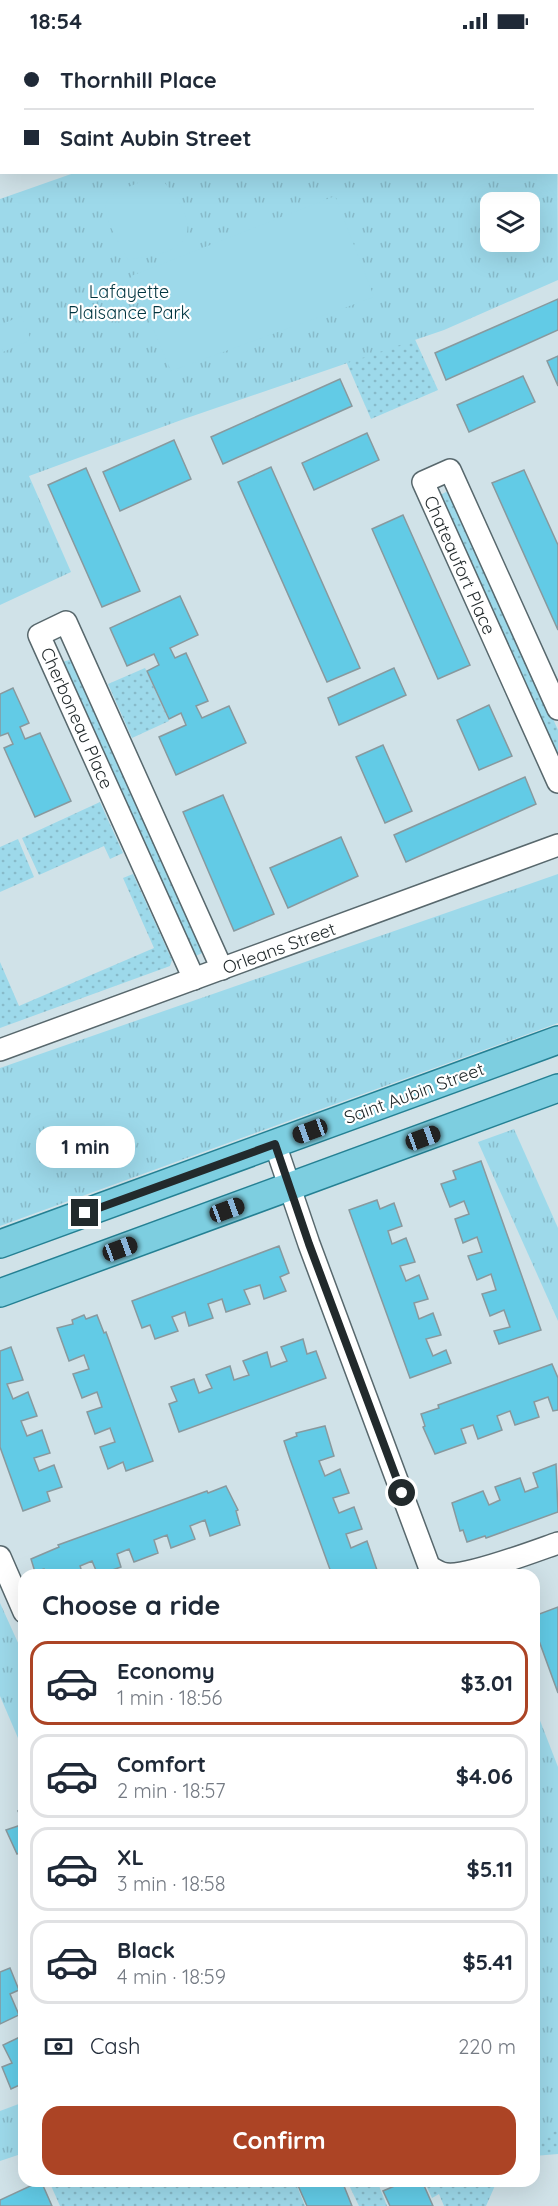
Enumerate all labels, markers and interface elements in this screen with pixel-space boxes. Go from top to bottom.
text: 18:54 [30,7,82,35]
text: Thornhill Place [60,66,217,94]
text: Saint Aubin Street [60,124,252,152]
map controls [480,192,540,252]
button: layers [480,192,540,252]
park label: Lafayette Plaisance Park [68,280,190,324]
street label: Chateaufort Place [419,492,501,638]
street label: Cherboneau Place [35,644,119,792]
street label: Orleans Street [219,917,339,979]
street label: Saint Aubin Street [341,1057,487,1129]
car [290,1116,330,1146]
car [403,1123,443,1153]
callout: 1 min [36,1126,134,1168]
text: 1 min [61,1134,110,1159]
car [207,1195,247,1225]
route end [71,1199,98,1226]
car [100,1234,140,1264]
route start [388,1479,415,1506]
text: Choose a ride [42,1588,220,1622]
icon: car [45,1656,99,1710]
text: Economy [117,1657,215,1685]
text: $3.01 [461,1669,513,1697]
text: 1 min · 18:56 [117,1685,222,1710]
icon: car [45,1749,99,1803]
text: Comfort [117,1750,206,1778]
text: $4.06 [456,1762,513,1790]
text: 2 min · 18:57 [117,1778,226,1803]
icon: car [45,1842,99,1896]
text: XL [117,1843,144,1871]
text: $5.11 [467,1855,513,1883]
text: 3 min · 18:58 [117,1871,225,1896]
icon: car [45,1935,99,1989]
text: Black [117,1936,175,1964]
text: $5.41 [462,1948,513,1976]
text: 4 min · 18:59 [117,1964,226,1989]
icon: cash [42,2030,75,2063]
text: Cash [90,2032,141,2060]
text: 220 m [458,2034,516,2059]
button: Confirm [42,2106,516,2175]

